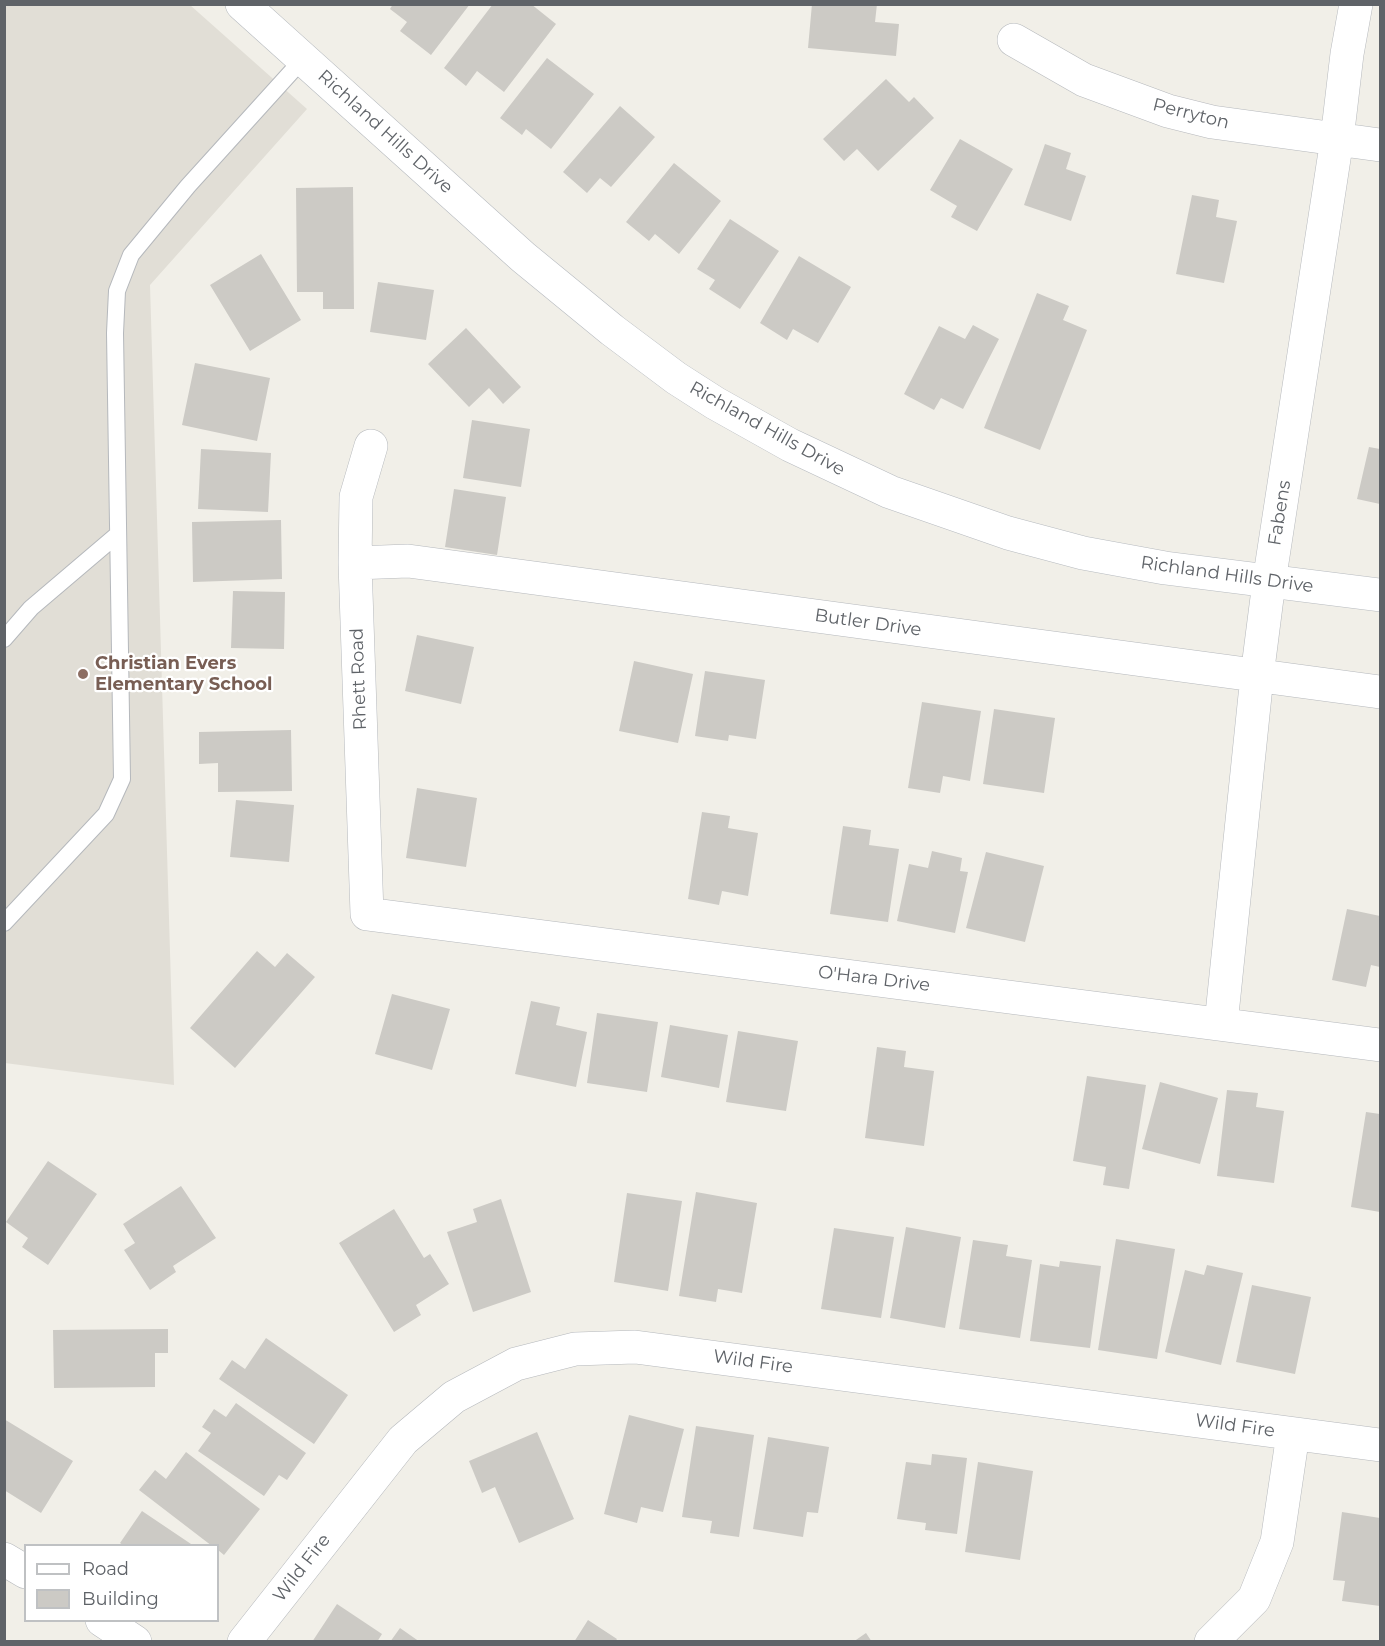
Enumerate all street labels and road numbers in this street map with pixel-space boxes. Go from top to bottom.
street label: Richland Hills Drive [313,66,457,198]
street label: Perryton [1151,94,1231,134]
street label: Richland Hills Drive [686,377,848,481]
street label: Fabens [1264,479,1296,547]
street label: Richland Hills Drive [1139,552,1315,598]
street label: Butler Drive [813,605,923,641]
street label: Rhett Road [346,628,372,730]
street label: O'Hara Drive [817,961,931,997]
street label: Wild Fire [712,1346,794,1378]
street label: Wild Fire [1194,1410,1276,1442]
street label: Wild Fire [269,1530,335,1606]

